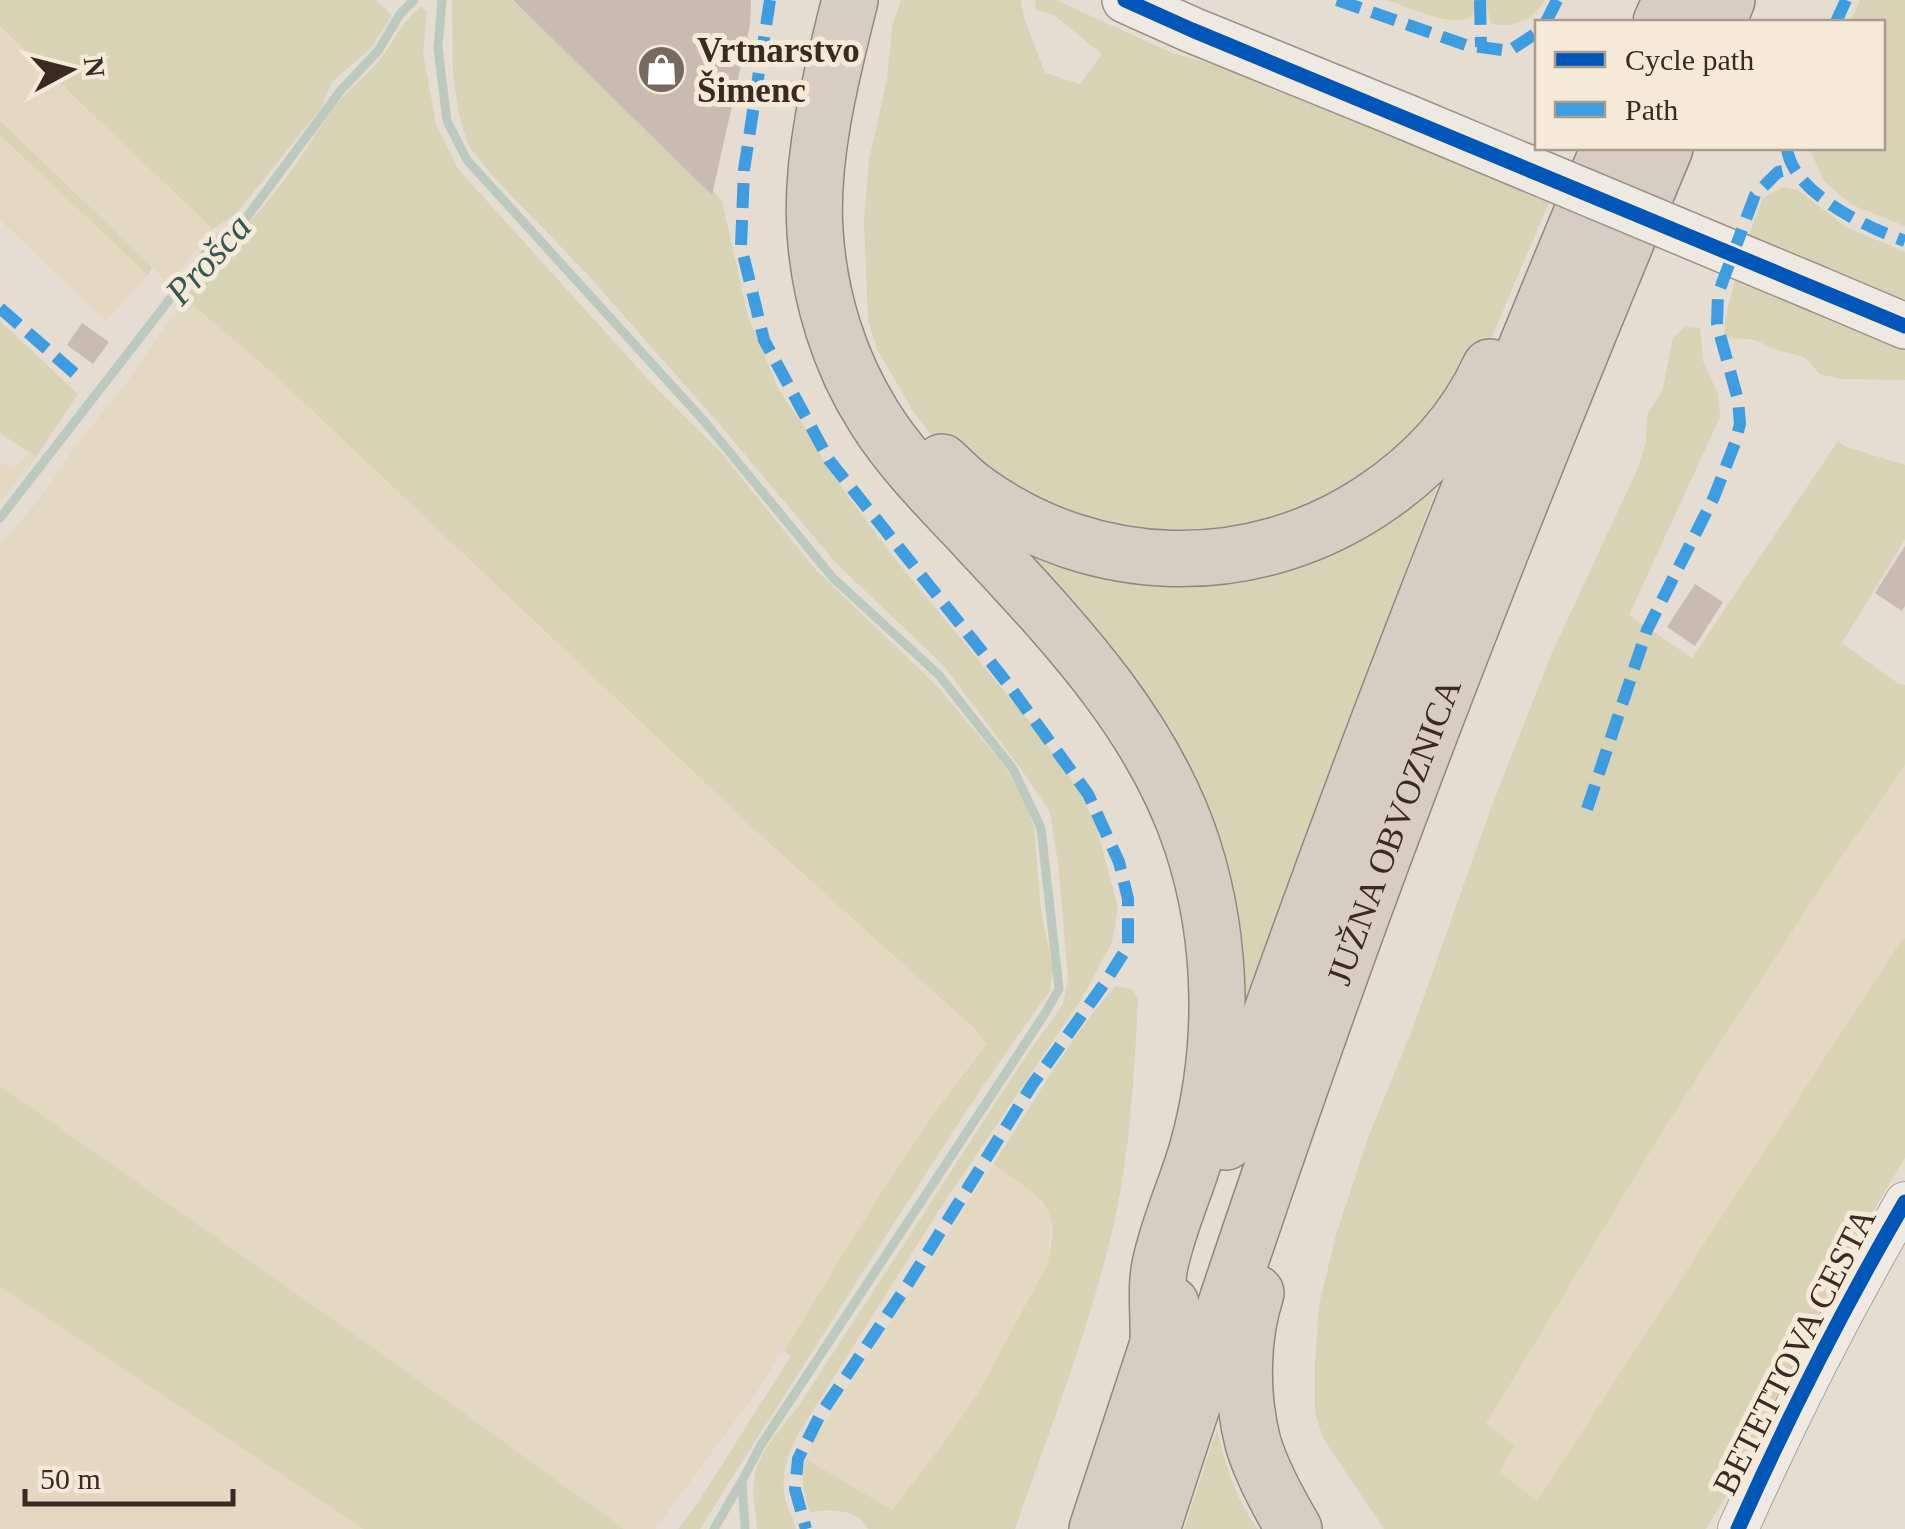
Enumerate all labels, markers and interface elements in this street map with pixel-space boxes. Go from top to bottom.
north arrow [20,20,120,120]
legend [1535,20,1885,150]
place label: Vrtnarstvo Šimenc [697,31,860,110]
text: Cycle path [1625,43,1754,76]
shop icon: Vrtnarstvo Šimenc [636,44,688,96]
text: N [78,55,111,79]
text: Path [1625,93,1678,126]
water label: Prošca [156,205,259,313]
street label: JUŽNA OBVOZNICA [1319,673,1469,990]
street label: BETETTOVA CESTA [1705,1201,1884,1501]
scale bar [25,1444,232,1506]
text: 50 m [40,1462,101,1495]

